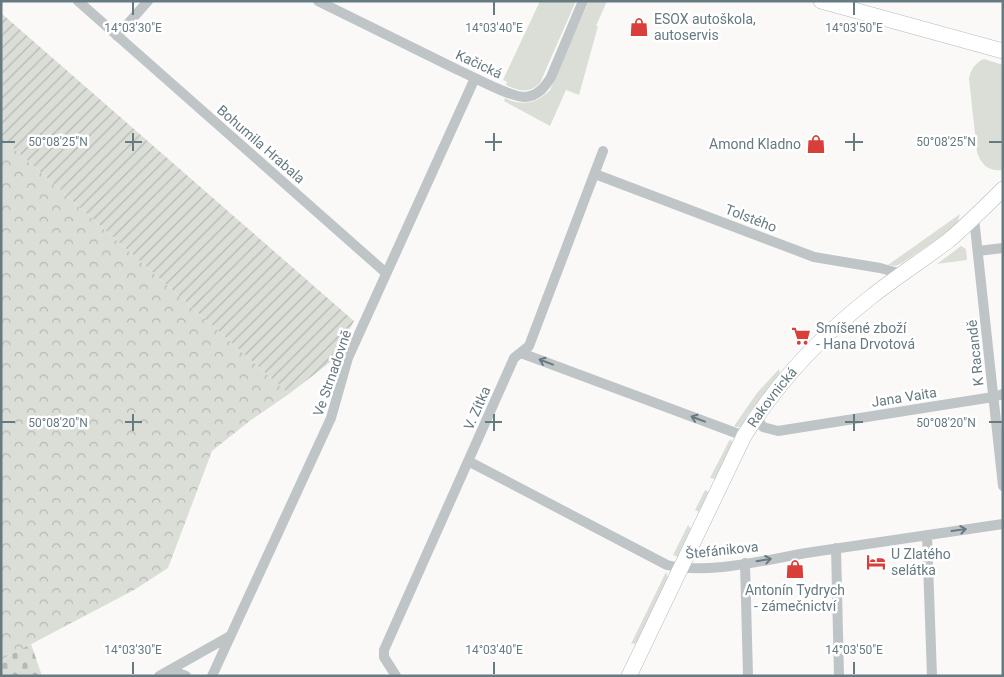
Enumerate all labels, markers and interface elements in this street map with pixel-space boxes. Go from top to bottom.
place label: ESOX autoškola, autoservis [654,11,756,43]
shop icon: ESOX autoškola, autoservis [628,16,650,38]
text: 14°03'30"E [104,21,162,35]
text: 14°03'40"E [465,21,523,35]
text: 14°03'50"E [825,21,883,35]
street label: Kačická [453,46,505,82]
street label: Bohumila Hrabala [214,102,308,186]
shop icon: Amond Kladno [805,133,827,155]
text: 50°08'25"N [28,135,88,149]
text: 50°08'25"N [916,135,976,149]
place label: Amond Kladno [709,136,801,152]
street label: Tolstého [723,201,779,235]
street label: K Racandě [964,319,986,387]
place label: Smíšené zboží - Hana Drvotová [816,320,915,352]
supermarket icon: Smíšené zboží - Hana Drvotová [790,325,812,347]
street label: Ve Strnadovně [310,328,354,418]
one-way arrow [539,357,554,366]
street label: Rakovnická [744,364,800,430]
street label: V. Zítka [460,384,494,432]
street label: Jana Vaita [870,384,938,410]
one-way arrow [691,414,706,423]
text: 50°08'20"N [28,416,88,430]
text: 50°08'20"N [916,416,976,430]
one-way arrow [951,525,967,535]
street label: Štefánikova [685,537,759,562]
place label: U Zlatého selátka [891,546,951,578]
hotel icon: U Zlatého selátka [865,551,887,573]
one-way arrow [756,554,772,564]
shop icon: Antonín Tydrych - zámečnictví [784,558,806,580]
place label: Antonín Tydrych - zámečnictví [745,582,845,614]
text: 14°03'30"E [104,643,162,657]
text: 14°03'40"E [465,643,523,657]
text: 14°03'50"E [825,643,883,657]

